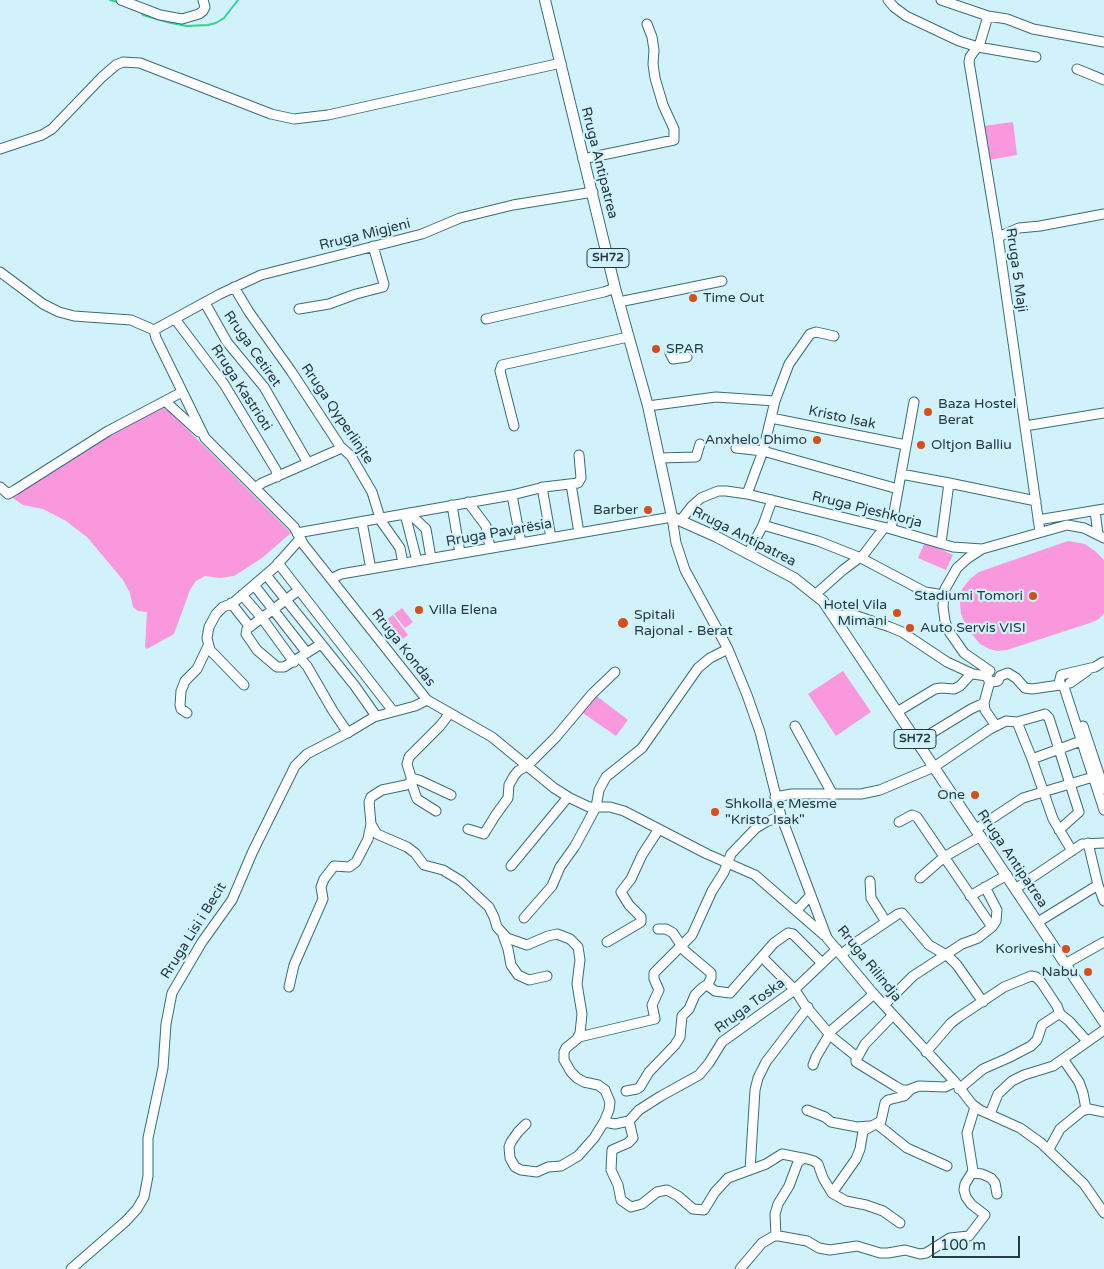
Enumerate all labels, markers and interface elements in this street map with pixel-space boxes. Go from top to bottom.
street label: Rruga Antipatrea [577,105,621,221]
street label: Rruga Migjeni [318,216,412,254]
street label: Rruga 5 Maji [1002,227,1030,313]
road number: SH72 [587,248,629,268]
place label: Time Out [703,290,764,306]
marker: Time Out [687,292,699,304]
street label: Rruga Cetiret [220,308,284,390]
place label: SPAR [666,341,704,357]
street label: Rruga Kastrioti [207,342,275,434]
marker: SPAR [650,343,662,355]
street label: Rruga Qyperlinjte [297,361,377,467]
place label: Baza Hostel Berat [938,396,1016,428]
street label: Kristo Isak [807,403,877,433]
marker: Baza Hostel Berat [922,406,934,418]
place label: Anxhelo Dhimo [705,432,807,448]
marker: Anxhelo Dhimo [811,434,823,446]
place label: Oltjon Balliu [931,437,1012,453]
marker: Oltjon Balliu [915,439,927,451]
street label: Rruga Pjeshkorja [810,488,924,532]
place label: Barber [593,502,638,518]
marker: Barber [642,504,654,516]
street label: Rruga Antipatrea [689,504,799,570]
street label: Rruga Pavarësia [445,515,553,551]
place label: Stadiumi Tomori [914,588,1023,604]
marker: Stadiumi Tomori [1027,590,1039,602]
place label: Hotel Vila Mimani [823,597,887,630]
place label: Villa Elena [429,602,497,618]
marker: Villa Elena [413,604,425,616]
street label: Rruga Kondas [367,606,439,690]
place label: Spitali Rajonal - Berat [634,607,733,640]
marker: Hotel Vila Mimani [891,607,903,619]
marker: Spitali Rajonal - Berat [616,616,630,630]
place label: Auto Servis VISI [920,620,1026,636]
marker: Auto Servis VISI [904,622,916,634]
road number: SH72 [894,730,936,749]
place label: One [937,787,965,803]
marker: One [969,789,981,801]
place label: Shkolla e Mesme "Kristo Isak" [725,796,837,829]
marker: Shkolla e Mesme "Kristo Isak" [709,806,721,818]
street label: Rruga Antipatrea [973,807,1051,911]
street label: Rruga Lisi i Becit [158,880,230,982]
street label: Rruga Rilindja [833,922,905,1006]
place label: Koriveshi [995,941,1056,957]
marker: Koriveshi [1060,943,1072,955]
place label: Nabu [1042,964,1078,980]
marker: Nabu [1082,966,1094,978]
street label: Rruga Toska [712,975,788,1037]
scale bar [934,1226,1022,1258]
text: 100 m [940,1236,986,1254]

